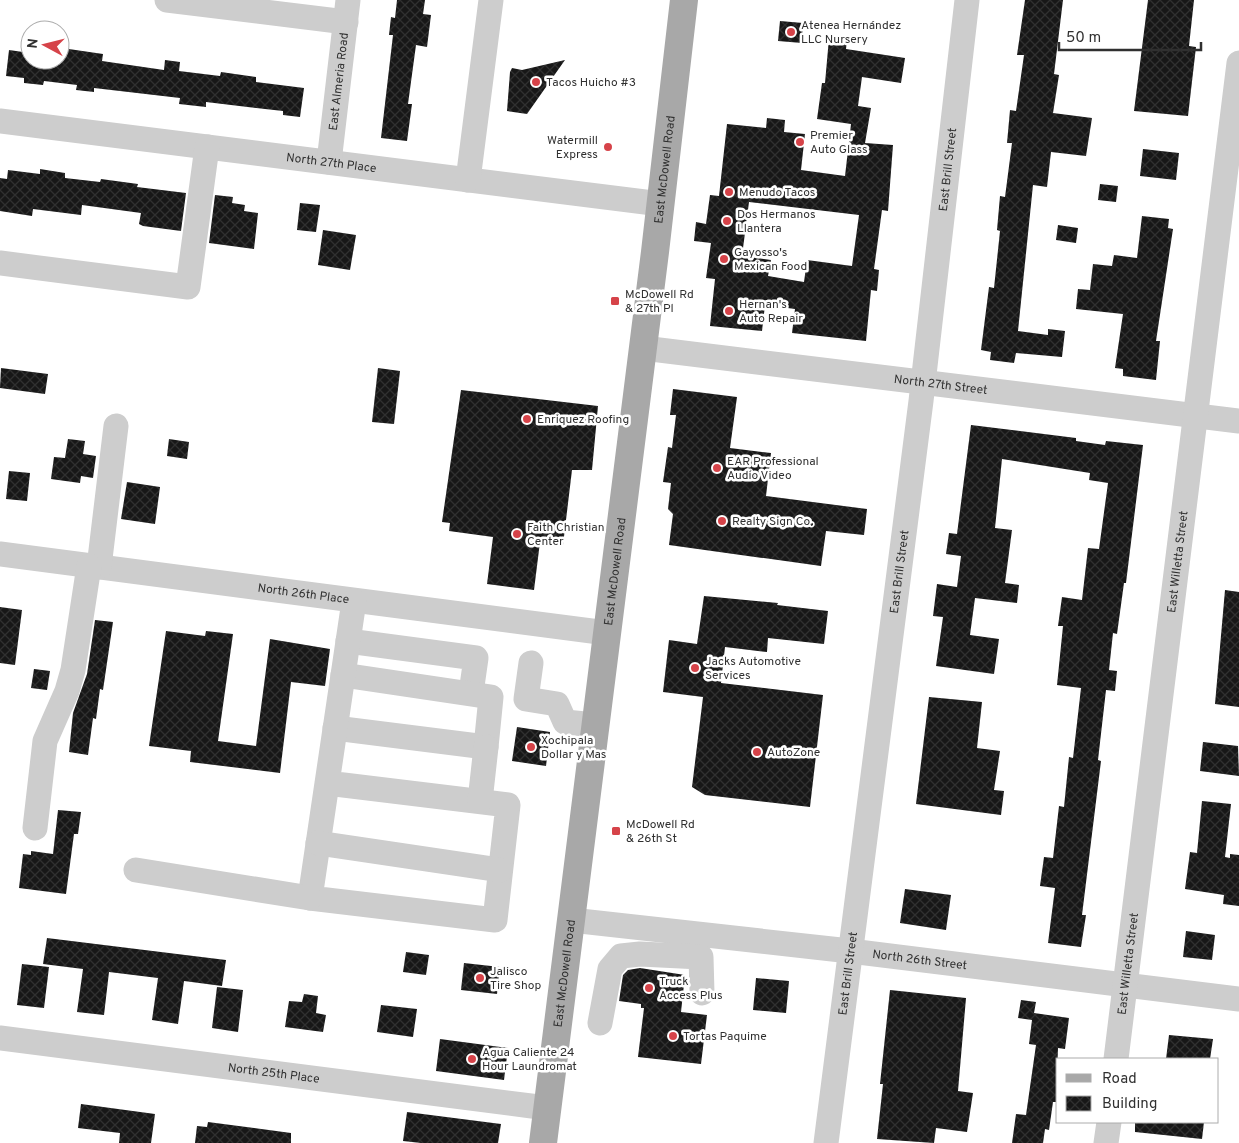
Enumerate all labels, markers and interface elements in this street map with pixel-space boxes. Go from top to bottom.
place label: Atenea Hernández LLC Nursery [801,18,901,48]
north arrow [20,20,70,70]
scale bar [1059,20,1202,52]
marker: Atenea Hernández LLC Nursery [785,26,797,38]
text: 50 m [1066,29,1101,48]
street label: East Almeria Road [326,32,353,132]
text: N [25,38,43,50]
place label: Tacos Huicho #3 [546,75,636,91]
marker: Tacos Huicho #3 [530,76,542,88]
street label: East McDowell Road [651,115,680,225]
street label: East Brill Street [936,127,961,212]
place label: Premier Auto Glass [810,128,868,158]
place label: Watermill Express [547,133,598,163]
marker: Premier Auto Glass [794,136,806,148]
marker: Watermill Express [602,141,614,153]
street label: North 27th Place [285,150,377,177]
place label: Menudo Tacos [739,185,816,201]
marker: Menudo Tacos [723,186,735,198]
place label: Dos Hermanos Llantera [737,207,816,237]
marker: Dos Hermanos Llantera [721,215,733,227]
place label: Gayosso's Mexican Food [734,245,807,275]
marker: Gayosso's Mexican Food [718,253,730,265]
place label: McDowell Rd & 27th Pl [625,287,694,317]
marker: McDowell Rd & 27th Pl [609,295,621,307]
place label: Hernan's Auto Repair [739,297,803,327]
marker: Hernan's Auto Repair [723,305,735,317]
street label: North 27th Street [893,372,988,399]
place label: Enriquez Roofing [537,412,629,428]
marker: Enriquez Roofing [521,413,533,425]
place label: EAR Professional Audio Video [727,454,819,484]
marker: EAR Professional Audio Video [711,462,723,474]
street label: East Willetta Street [1164,510,1193,614]
place label: Realty Sign Co. [732,514,813,530]
marker: Realty Sign Co. [716,515,728,527]
street label: East McDowell Road [601,517,631,626]
place label: Faith Christian Center [527,520,604,550]
marker: Faith Christian Center [511,528,523,540]
street label: East Brill Street [887,529,913,615]
street label: North 26th Place [257,581,350,608]
place label: Jacks Automotive Services [705,654,801,684]
marker: Jacks Automotive Services [689,662,701,674]
place label: Xochipala Dollar y Mas [541,733,606,763]
marker: Xochipala Dollar y Mas [525,741,537,753]
place label: AutoZone [767,745,820,761]
marker: AutoZone [751,746,763,758]
place label: McDowell Rd & 26th St [626,817,695,847]
marker: McDowell Rd & 26th St [610,825,622,837]
street label: East Willetta Street [1115,912,1143,1016]
street label: East McDowell Road [551,919,580,1028]
street label: East Brill Street [835,931,862,1016]
street label: North 26th Street [871,947,968,974]
place label: Jalisco Tire Shop [490,964,541,994]
marker: Jalisco Tire Shop [474,972,486,984]
place label: Truck Access Plus [659,974,723,1004]
marker: Truck Access Plus [643,982,655,994]
place label: Tortas Paquime [683,1029,767,1045]
marker: Tortas Paquime [667,1030,679,1042]
place label: Agua Caliente 24 Hour Laundromat [482,1045,577,1075]
marker: Agua Caliente 24 Hour Laundromat [466,1053,478,1065]
legend [1056,1058,1219,1123]
street label: North 25th Place [227,1060,320,1088]
text: Road [1102,1070,1137,1089]
text: Building [1102,1095,1157,1114]

